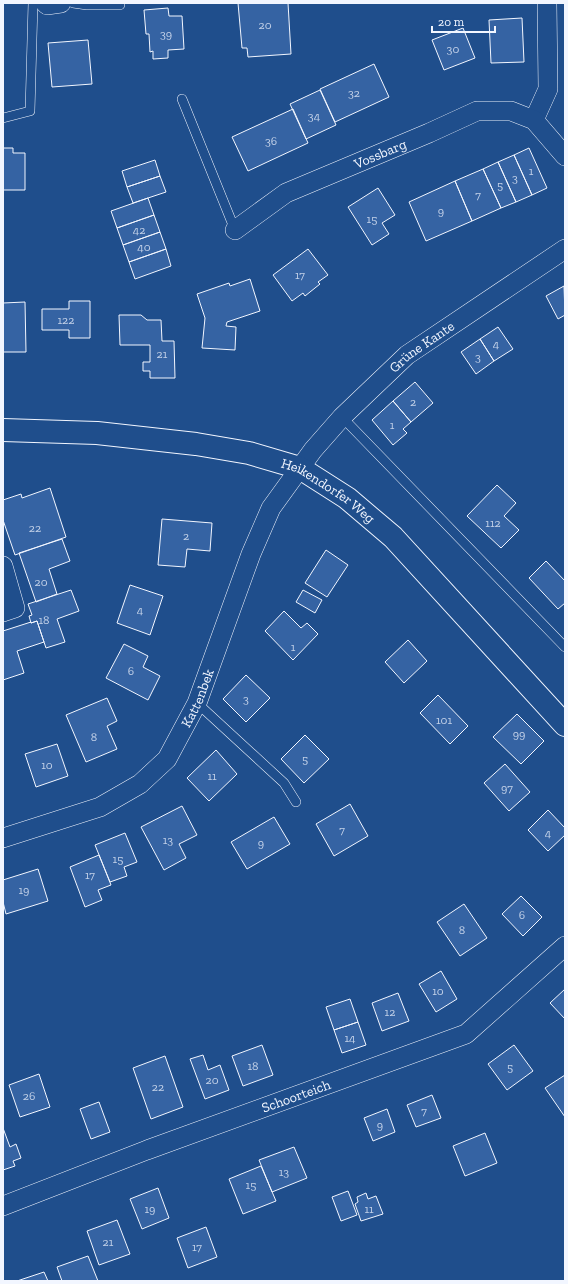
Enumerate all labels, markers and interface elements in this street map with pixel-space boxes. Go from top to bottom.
scale bar [432,8,495,34]
text: 20 m [438,15,465,29]
house number: 20 [258,18,272,32]
house number: 39 [160,27,172,41]
house number: 30 [447,42,459,56]
house number: 32 [348,86,360,100]
house number: 34 [308,109,321,123]
house number: 36 [265,134,277,148]
street label: Vossbarg [350,135,409,173]
house number: 1 [529,164,534,178]
house number: 3 [512,171,518,185]
house number: 5 [497,178,503,192]
house number: 7 [475,188,481,202]
house number: 9 [438,204,444,218]
house number: 15 [367,212,377,226]
house number: 42 [133,223,145,237]
house number: 40 [137,240,151,254]
house number: 17 [295,268,305,282]
house number: 122 [58,313,74,327]
street label: Grüne Kante [386,317,458,377]
house number: 4 [493,337,500,351]
house number: 21 [157,347,168,361]
house number: 3 [475,350,481,364]
house number: 2 [410,395,416,409]
house number: 1 [390,418,395,432]
street label: Heikendorfer Weg [279,455,379,527]
house number: 112 [485,516,501,530]
house number: 22 [29,521,41,535]
house number: 2 [183,529,189,543]
house number: 20 [34,575,48,589]
house number: 4 [137,603,144,617]
house number: 18 [38,613,50,627]
house number: 1 [291,640,296,654]
house number: 6 [128,664,134,678]
street label: Kattenbek [177,666,218,731]
house number: 3 [243,692,249,706]
house number: 101 [436,713,452,727]
house number: 99 [513,727,525,741]
house number: 8 [91,730,97,744]
house number: 5 [302,752,308,766]
house number: 10 [41,758,53,772]
house number: 11 [207,769,217,783]
house number: 97 [501,781,513,795]
house number: 7 [339,823,345,837]
house number: 4 [545,826,552,840]
house number: 13 [163,833,173,847]
house number: 9 [258,836,264,850]
house number: 15 [113,852,123,866]
house number: 17 [85,868,95,882]
house number: 19 [19,883,30,897]
house number: 6 [519,908,525,922]
house number: 8 [459,923,465,937]
house number: 10 [432,984,444,998]
house number: 12 [385,1005,395,1019]
house number: 14 [344,1031,356,1045]
house number: 18 [247,1059,259,1073]
house number: 5 [507,1060,513,1074]
house number: 20 [205,1073,219,1087]
street label: Schoorteich [259,1076,333,1117]
house number: 22 [152,1080,164,1094]
house number: 26 [23,1089,35,1103]
house number: 7 [421,1104,427,1118]
house number: 9 [377,1118,383,1132]
house number: 13 [279,1165,289,1179]
house number: 15 [246,1178,256,1192]
house number: 19 [145,1202,156,1216]
house number: 11 [364,1202,374,1216]
house number: 21 [103,1235,114,1249]
house number: 17 [192,1240,202,1254]

